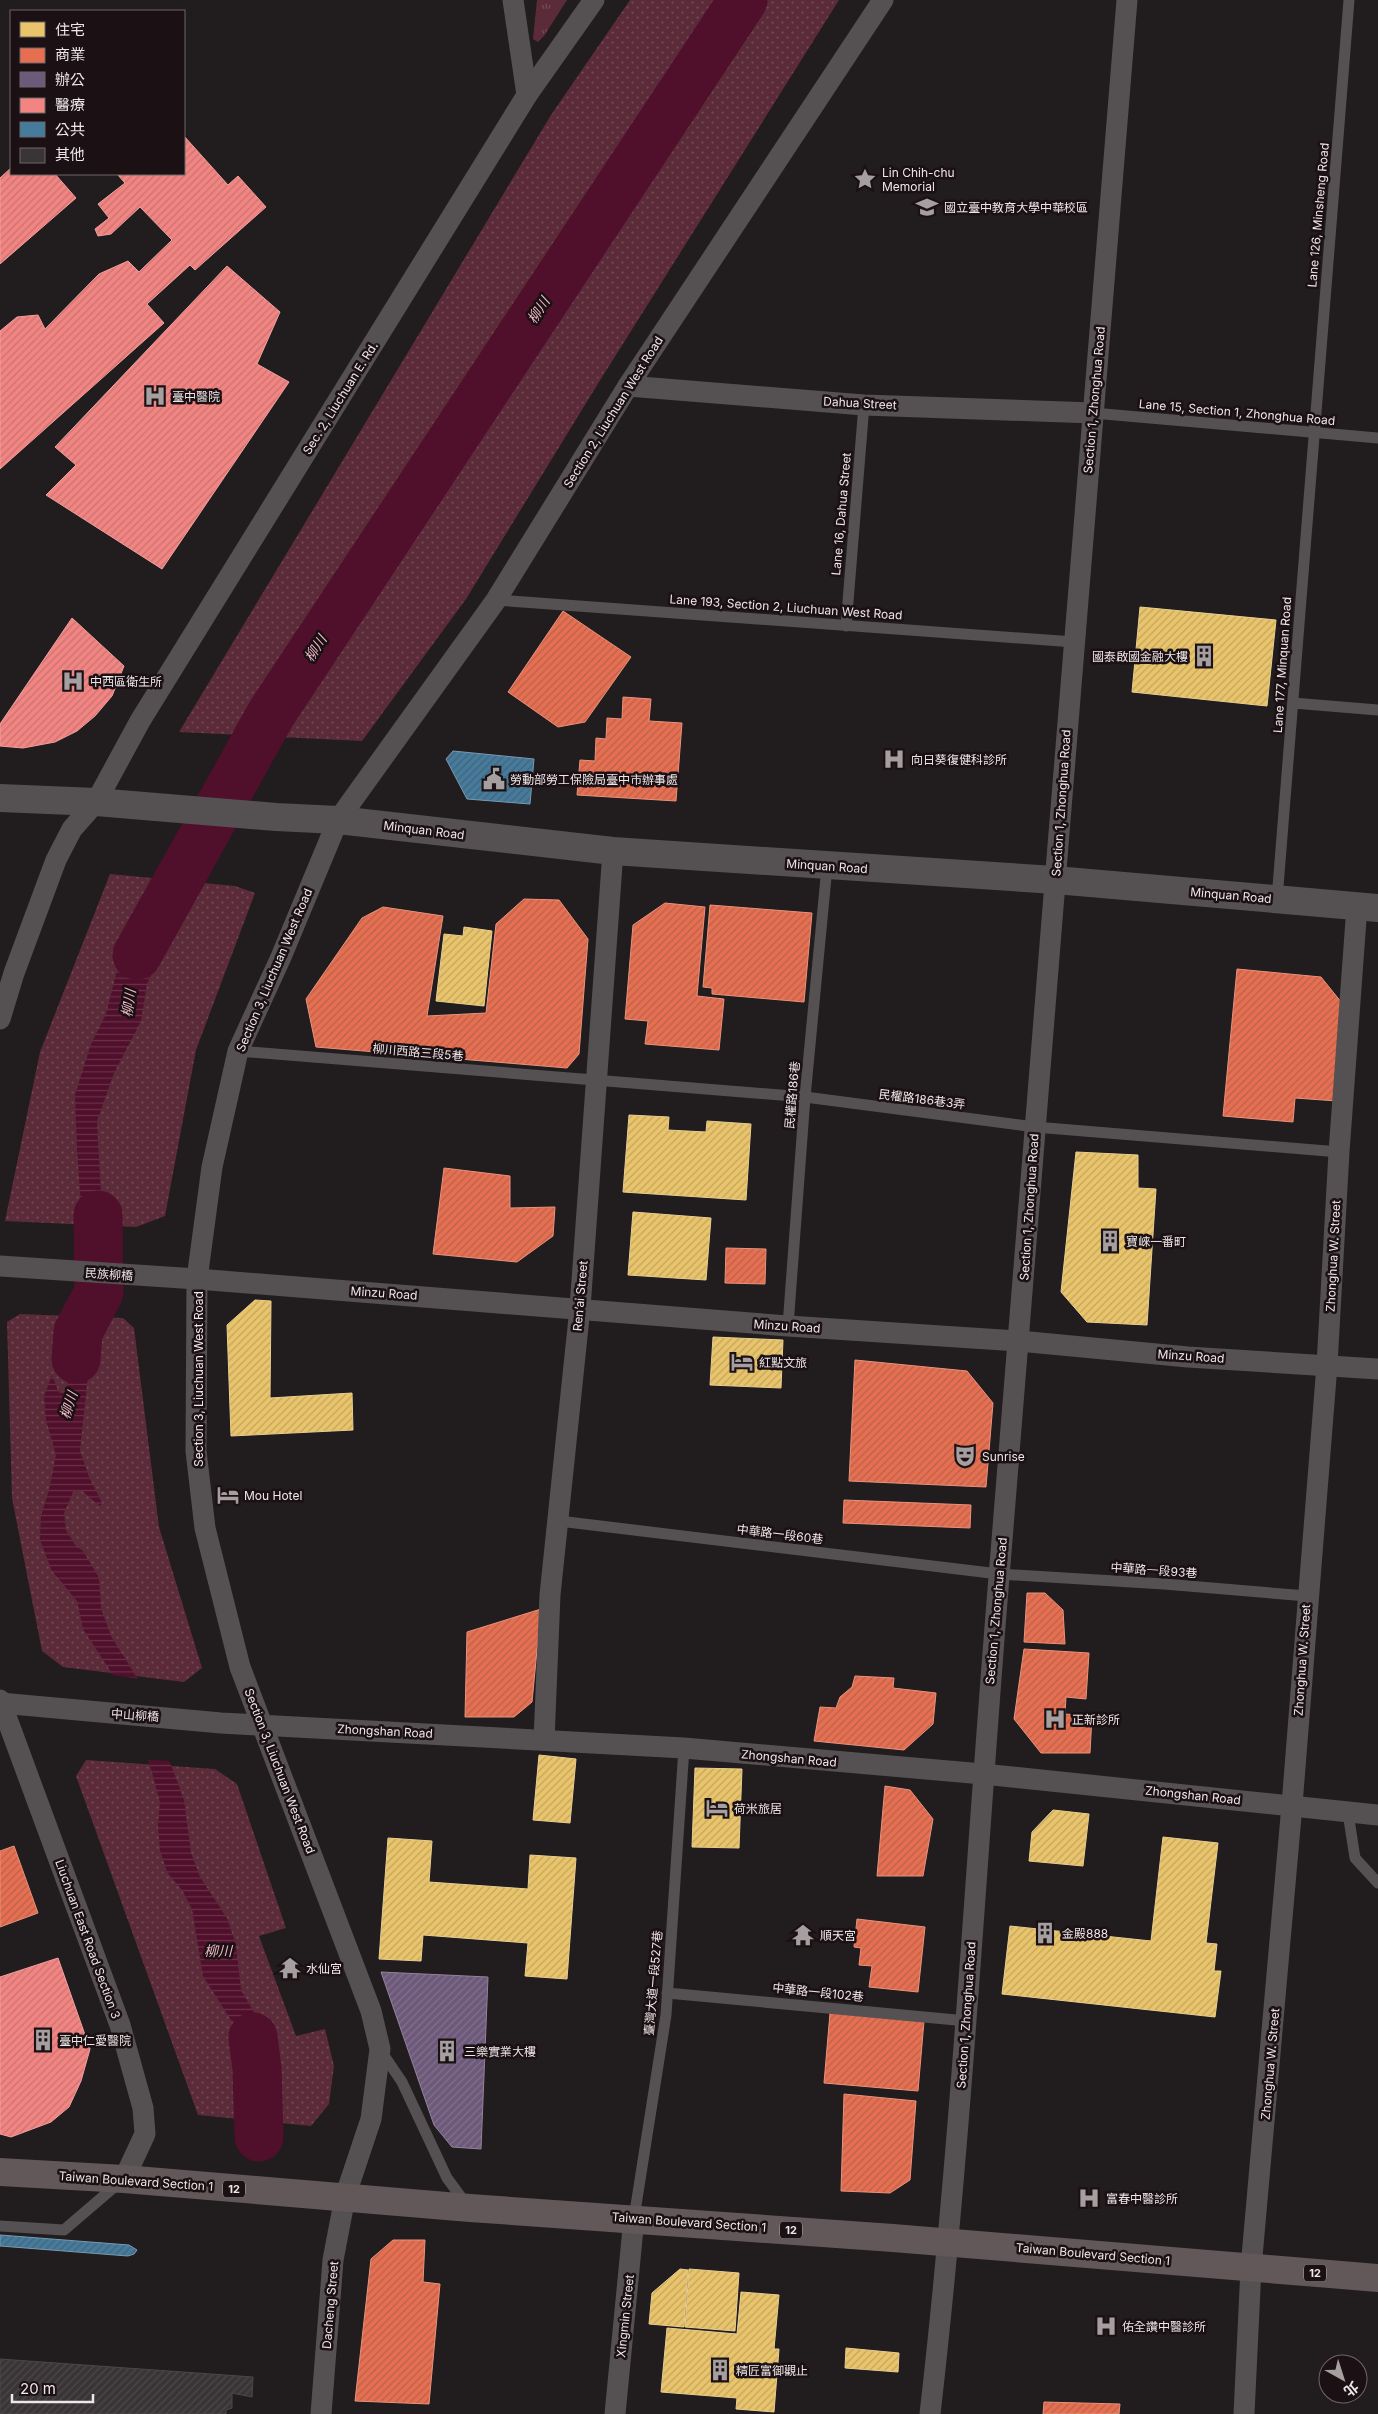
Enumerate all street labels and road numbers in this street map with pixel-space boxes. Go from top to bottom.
street label: Lane 126, Minsheng Road [1304,142,1332,288]
street label: Section 1, Zhonghua Road [1080,326,1108,474]
street label: Section 2, Liuchuan West Road [560,333,666,491]
street label: Sec. 2, Liuchuan E. Rd. [299,339,381,457]
street label: Dahua Street [823,394,897,412]
street label: Lane 15, Section 1, Zhonghua Road [1138,396,1336,428]
street label: Lane 16, Dahua Street [828,452,854,576]
street label: Lane 193, Section 2, Liuchuan West Road [669,591,903,623]
street label: Lane 177, Minquan Road [1270,596,1294,734]
street label: Section 1, Zhonghua Road [1048,729,1074,877]
street label: Minquan Road [383,818,465,842]
street label: Minquan Road [786,856,868,876]
street label: Minquan Road [1190,884,1272,906]
street label: Section 3, Liuchuan West Road [233,886,315,1054]
street label: 柳川西路三段5巷 [372,1041,464,1063]
street label: 民權路186巷 [782,1061,802,1129]
street label: 民權路186巷3弄 [878,1086,966,1112]
street label: Section 1, Zhonghua Road [1016,1133,1042,1281]
street label: Zhonghua W. Street [1323,1200,1343,1312]
street label: Ren’ai Street [569,1260,591,1332]
street label: 民族柳橋 [85,1265,133,1283]
street label: Minzu Road [350,1283,418,1303]
street label: Section 3, Liuchuan West Road [191,1291,206,1467]
street label: Minzu Road [753,1316,821,1336]
street label: Minzu Road [1157,1346,1225,1366]
street label: 中華路一段60巷 [736,1521,824,1547]
street label: Section 1, Zhonghua Road [982,1537,1010,1685]
street label: 中華路一段93巷 [1110,1559,1198,1581]
street label: Zhonghua W. Street [1291,1604,1313,1716]
street label: Section 3, Liuchuan West Road [241,1686,319,1856]
street label: 中山柳橋 [111,1706,159,1724]
street label: Zhongshan Road [337,1721,433,1741]
street label: Zhongshan Road [741,1746,837,1770]
street label: Zhongshan Road [1145,1783,1241,1807]
street label: Liuchuan East Road Section 3 [52,1857,124,2021]
street label: 臺灣大道一段527巷 [641,1930,665,2036]
street label: Section 1, Zhonghua Road [953,1941,979,2089]
street label: 中華路一段102巷 [772,1980,864,2004]
street label: Zhonghua W. Street [1258,2008,1282,2120]
street label: Taiwan Boulevard Section 1 [58,2168,214,2194]
road number: 12 [223,2180,245,2198]
street label: Taiwan Boulevard Section 1 [611,2209,767,2235]
road number: 12 [780,2222,802,2238]
street label: Taiwan Boulevard Section 1 [1015,2240,1171,2268]
street label: Dacheng Street [319,2260,341,2350]
road number: 12 [1304,2264,1326,2282]
street label: Xingmin Street [613,2274,637,2358]

